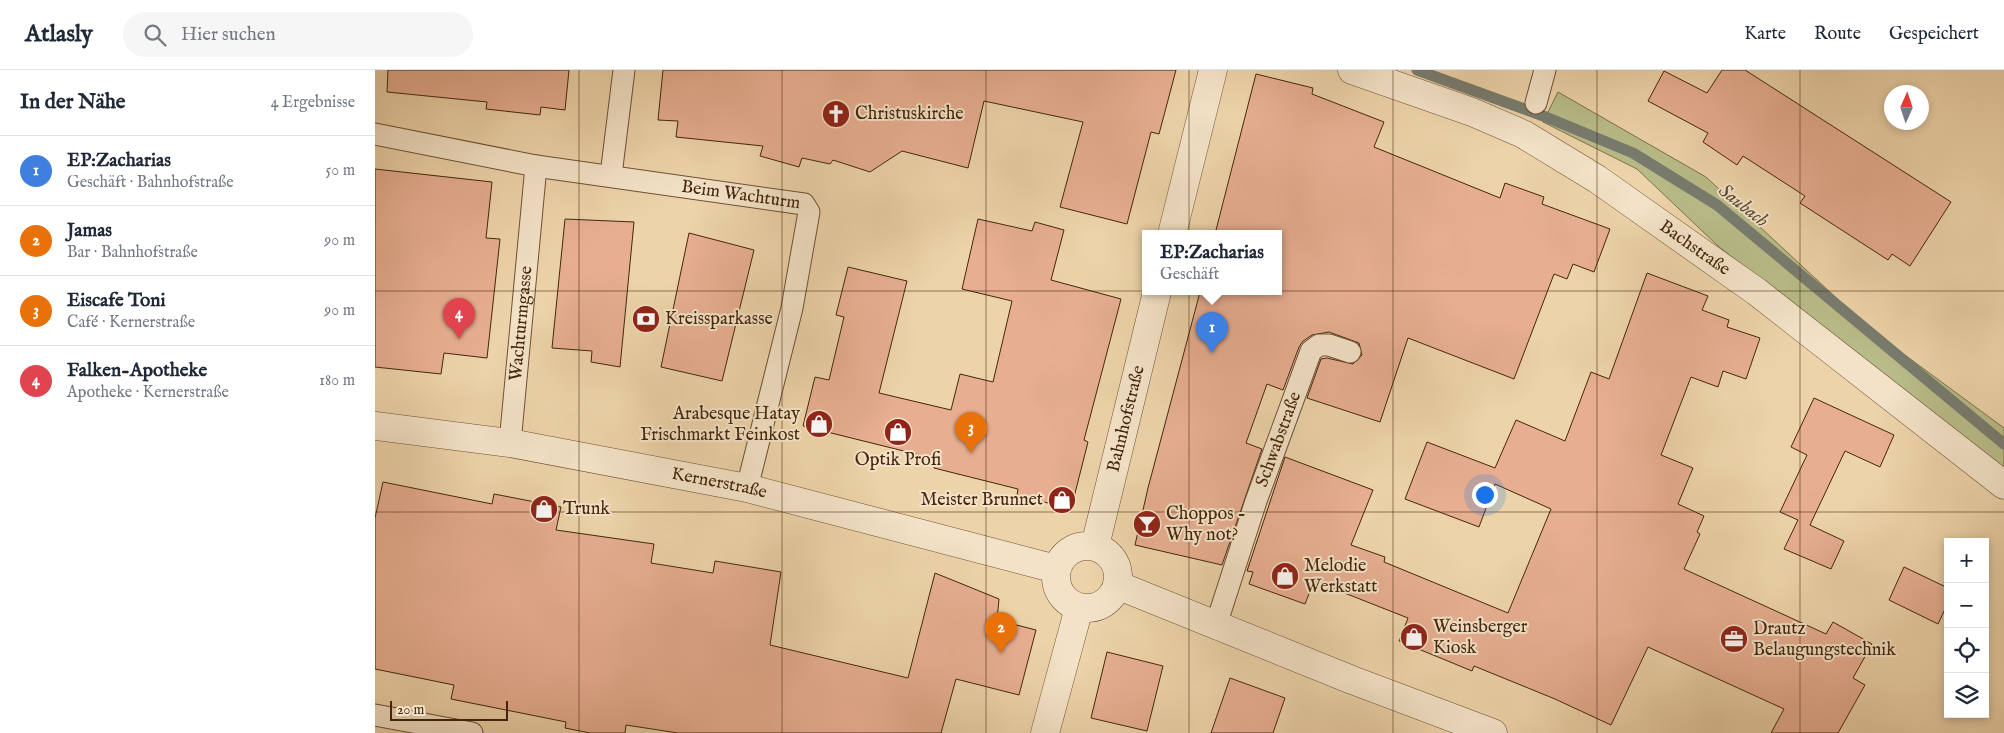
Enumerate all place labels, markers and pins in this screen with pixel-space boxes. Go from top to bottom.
church icon: Christuskirche [821,99,851,129]
place label: Christuskirche [855,103,964,126]
pin: 4 [443,298,475,339]
bank icon: Kreissparkasse [631,304,661,334]
place label: Kreissparkasse [665,308,773,331]
pin: 1 [1196,312,1228,353]
place label: Arabesque Hatay Frischmarkt Feinkost [640,403,800,447]
shop icon: Arabesque Hatay Frischmarkt Feinkost [804,409,834,439]
pin: 3 [955,412,987,453]
shop icon: Optik Profi [883,417,913,447]
place label: Optik Profi [855,449,941,472]
shop icon: Meister Brunnet [1047,485,1077,515]
place label: Meister Brunnet [920,489,1043,512]
shop icon: Trunk [529,494,559,524]
place label: Trunk [563,498,610,521]
place label: Choppos - Why not? [1166,503,1246,547]
bar icon: Choppos - Why not? [1132,509,1162,539]
place label: Melodie Werkstatt [1304,555,1377,599]
shop icon: Melodie Werkstatt [1270,561,1300,591]
pin: 2 [985,612,1017,653]
place label: Weinsberger Kiosk [1433,616,1528,660]
place label: Drautz Belaugungstechnik [1753,618,1896,662]
shop icon: Weinsberger Kiosk [1399,622,1429,652]
office icon: Drautz Belaugungstechnik [1719,624,1749,654]

